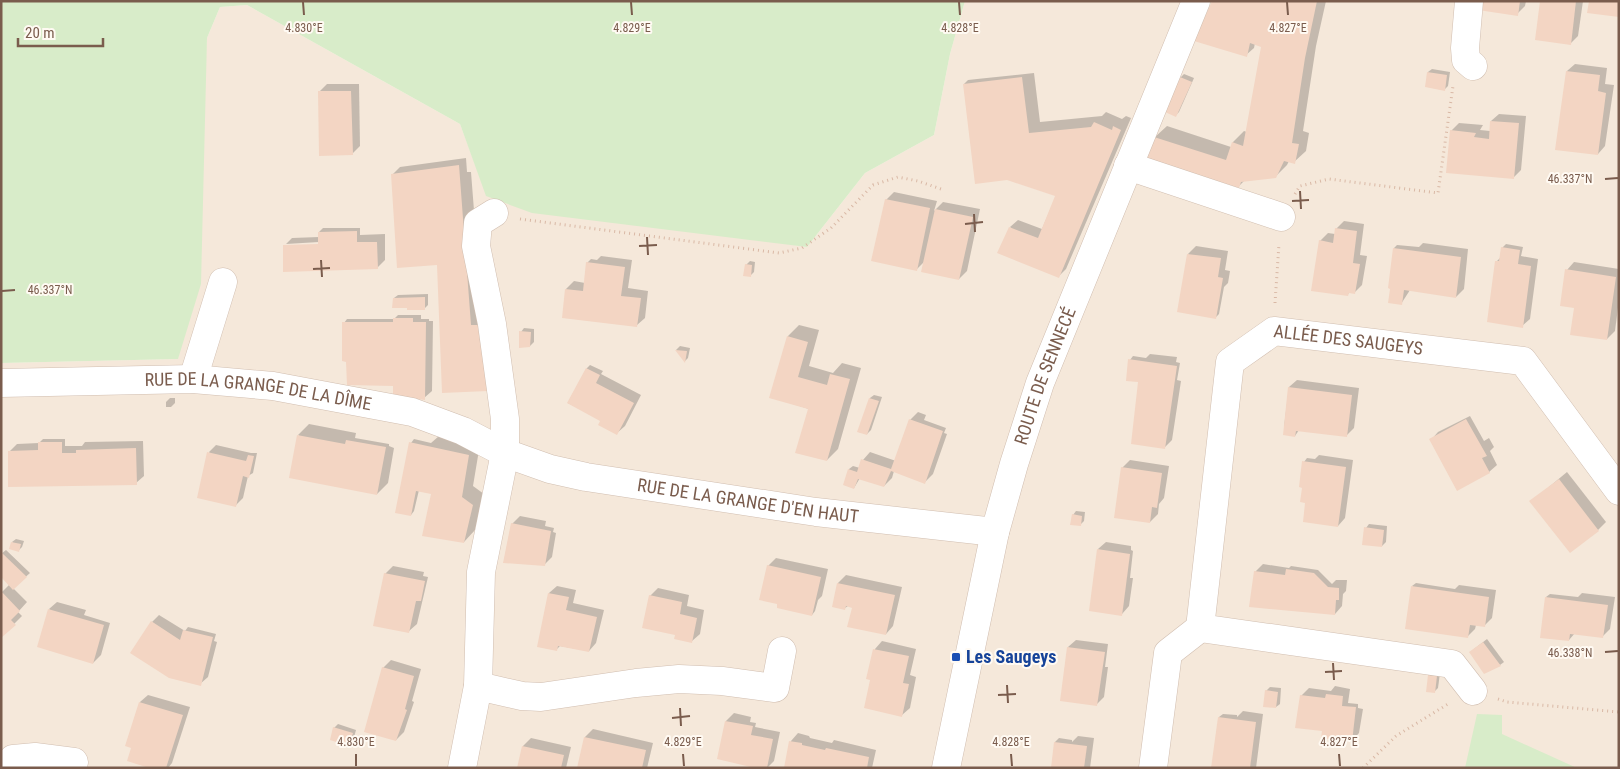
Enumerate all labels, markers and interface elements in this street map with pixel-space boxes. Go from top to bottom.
scale bar [18,15,102,47]
text: 4.830°E [285,21,323,35]
text: 4.829°E [613,21,651,35]
text: 4.828°E [941,21,979,35]
text: 4.827°E [1269,21,1307,35]
text: 20 m [25,24,55,42]
text: 46.337°N [1548,172,1592,186]
text: 46.337°N [28,283,72,297]
street label: ROUTE DE SENNECÉ [1010,304,1080,447]
street label: ALLÉE DES SAUGEYS [1272,320,1424,359]
street label: RUE DE LA GRANGE DE LA DÎME [144,368,373,414]
street label: RUE DE LA GRANGE D'EN HAUT [636,474,860,527]
place label: Les Saugeys [966,646,1056,667]
text: 46.338°N [1548,646,1592,660]
marker: Les Saugeys [950,651,962,663]
text: 4.830°E [337,735,375,749]
text: 4.829°E [664,735,702,749]
text: 4.828°E [992,735,1030,749]
text: 4.827°E [1320,735,1358,749]

